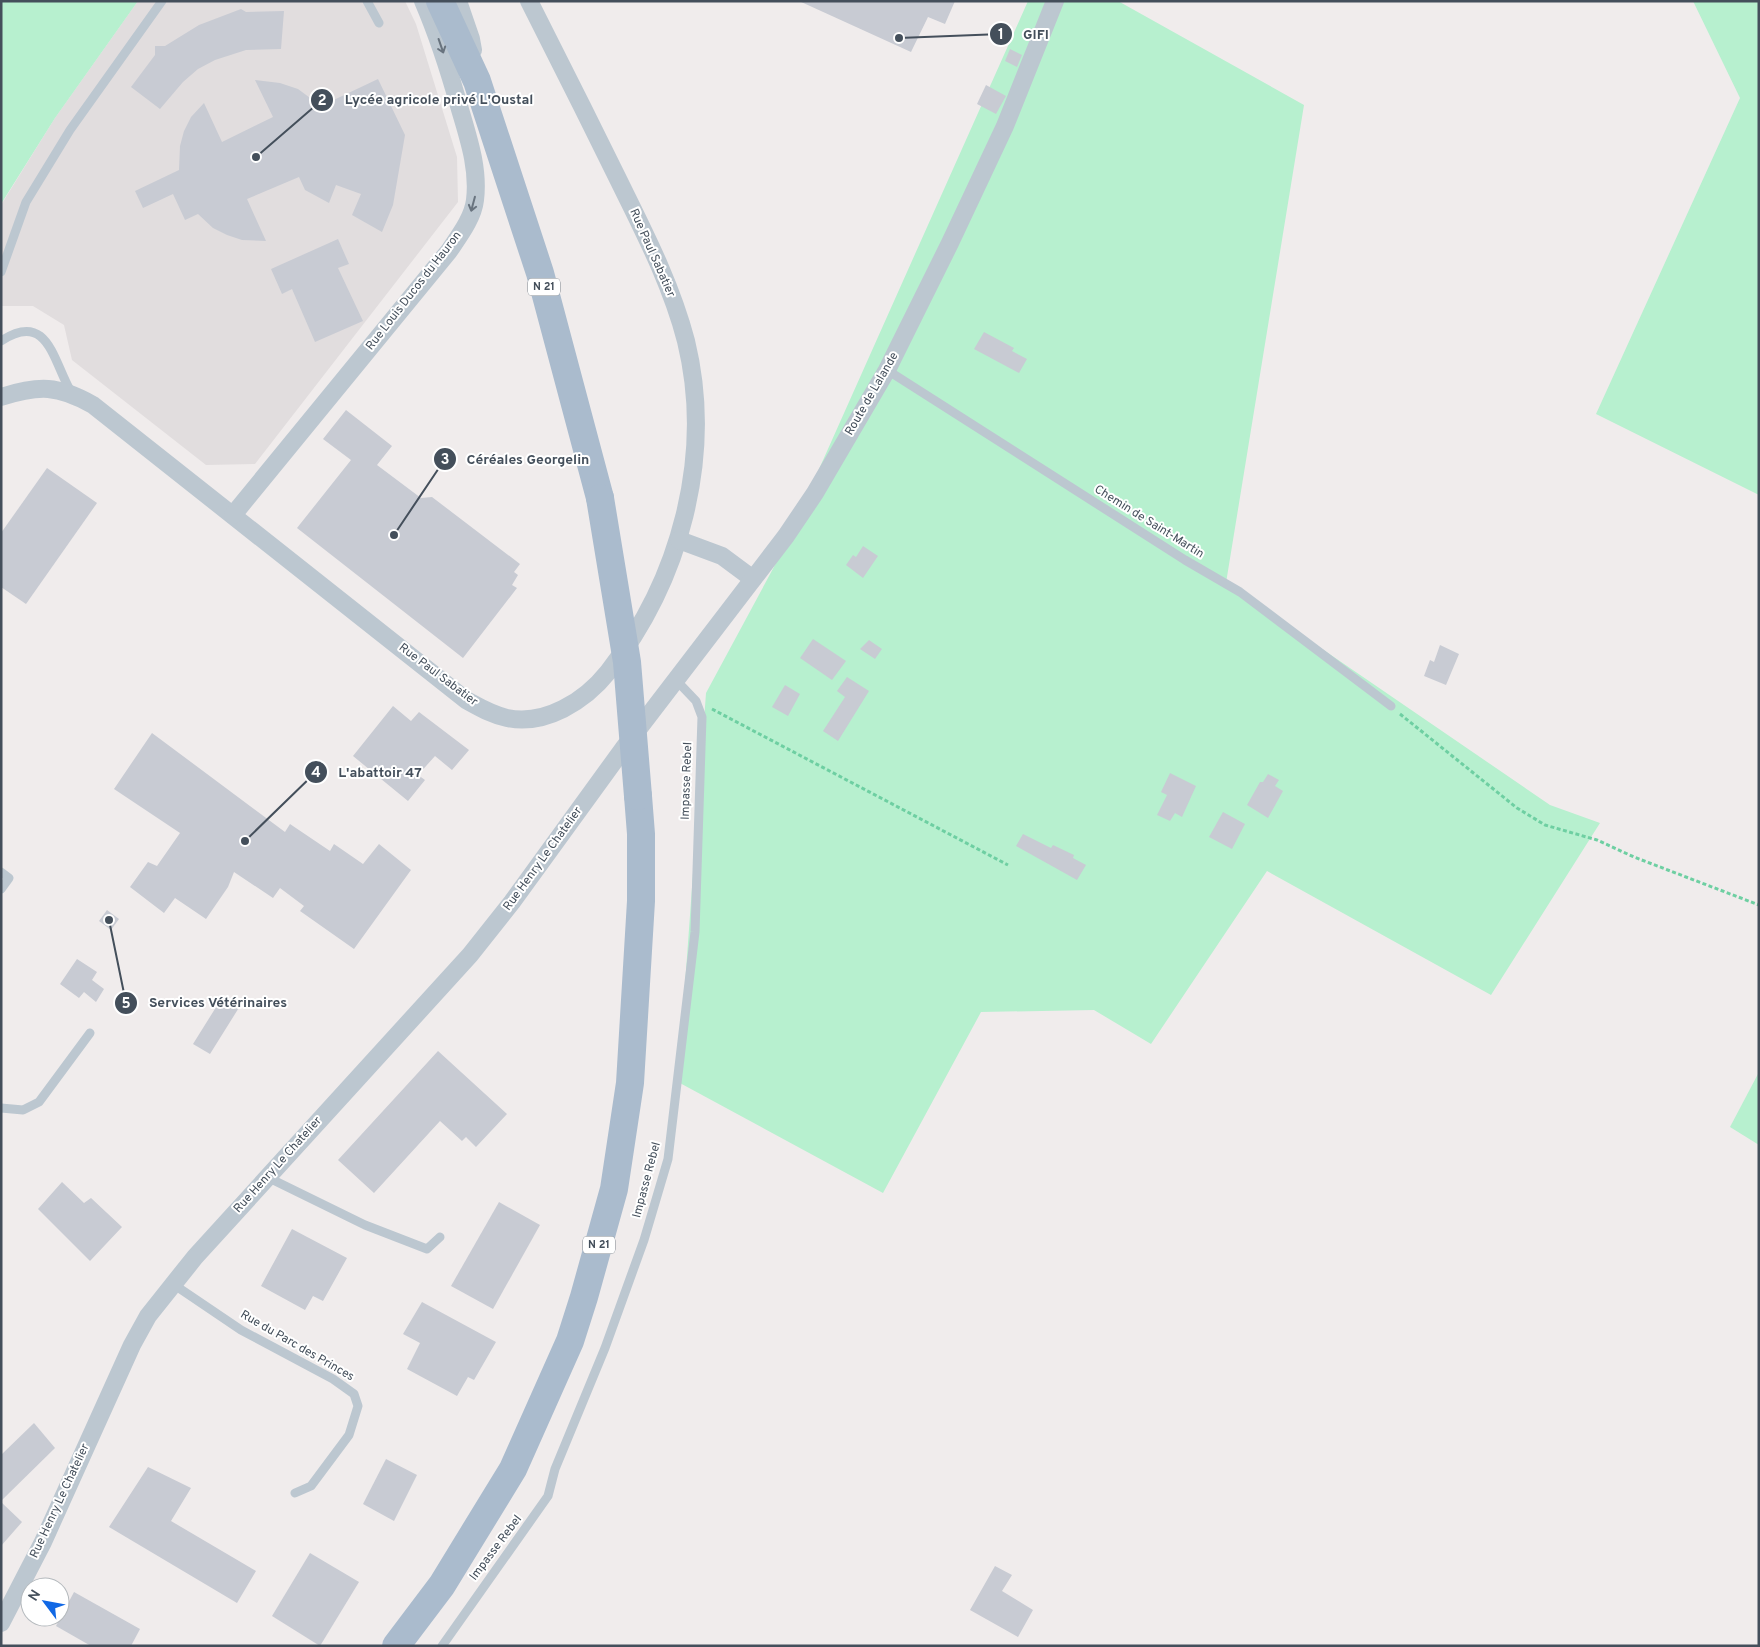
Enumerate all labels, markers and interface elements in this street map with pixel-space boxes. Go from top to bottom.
callout: GIFI [988,19,1059,48]
text: 1 [998,26,1004,45]
text: GIFI [1023,27,1049,44]
one-way arrow [437,38,447,54]
callout: Lycée agricole privé L'Oustal [309,85,543,114]
text: 2 [317,92,327,111]
text: Lycée agricole privé L'Oustal [345,92,533,109]
one-way arrow [468,195,477,211]
street label: Rue Paul Sabatier [625,206,679,300]
street label: Rue Louis Ducos du Hauron [363,228,465,354]
road number: N 21 [528,278,560,296]
street label: Route de Lalande [842,349,902,439]
callout: Céréales Georgelin [432,445,600,474]
text: 3 [441,451,450,470]
text: Céréales Georgelin [467,452,589,469]
street label: Chemin de Saint-Martin [1091,482,1207,562]
street label: Rue Paul Sabatier [395,640,481,710]
street label: Impasse Rebel [678,742,696,820]
callout: L'abattoir 47 [303,758,432,787]
text: 4 [311,764,321,783]
text: L'abattoir 47 [338,765,422,782]
street label: Rue Henry Le Chatelier [500,804,586,914]
callout: Services Vétérinaires [113,988,297,1017]
text: 5 [121,995,131,1014]
text: Services Vétérinaires [149,995,287,1012]
street label: Rue Henry Le Chatelier [230,1113,326,1217]
street label: Impasse Rebel [629,1140,665,1220]
road number: N 21 [583,1236,615,1254]
street label: Rue du Parc des Princes [237,1307,357,1385]
street label: Rue Henry Le Chatelier [26,1441,94,1561]
street label: Impasse Rebel [466,1512,526,1584]
north arrow [20,1577,70,1627]
text: N [25,1587,45,1605]

